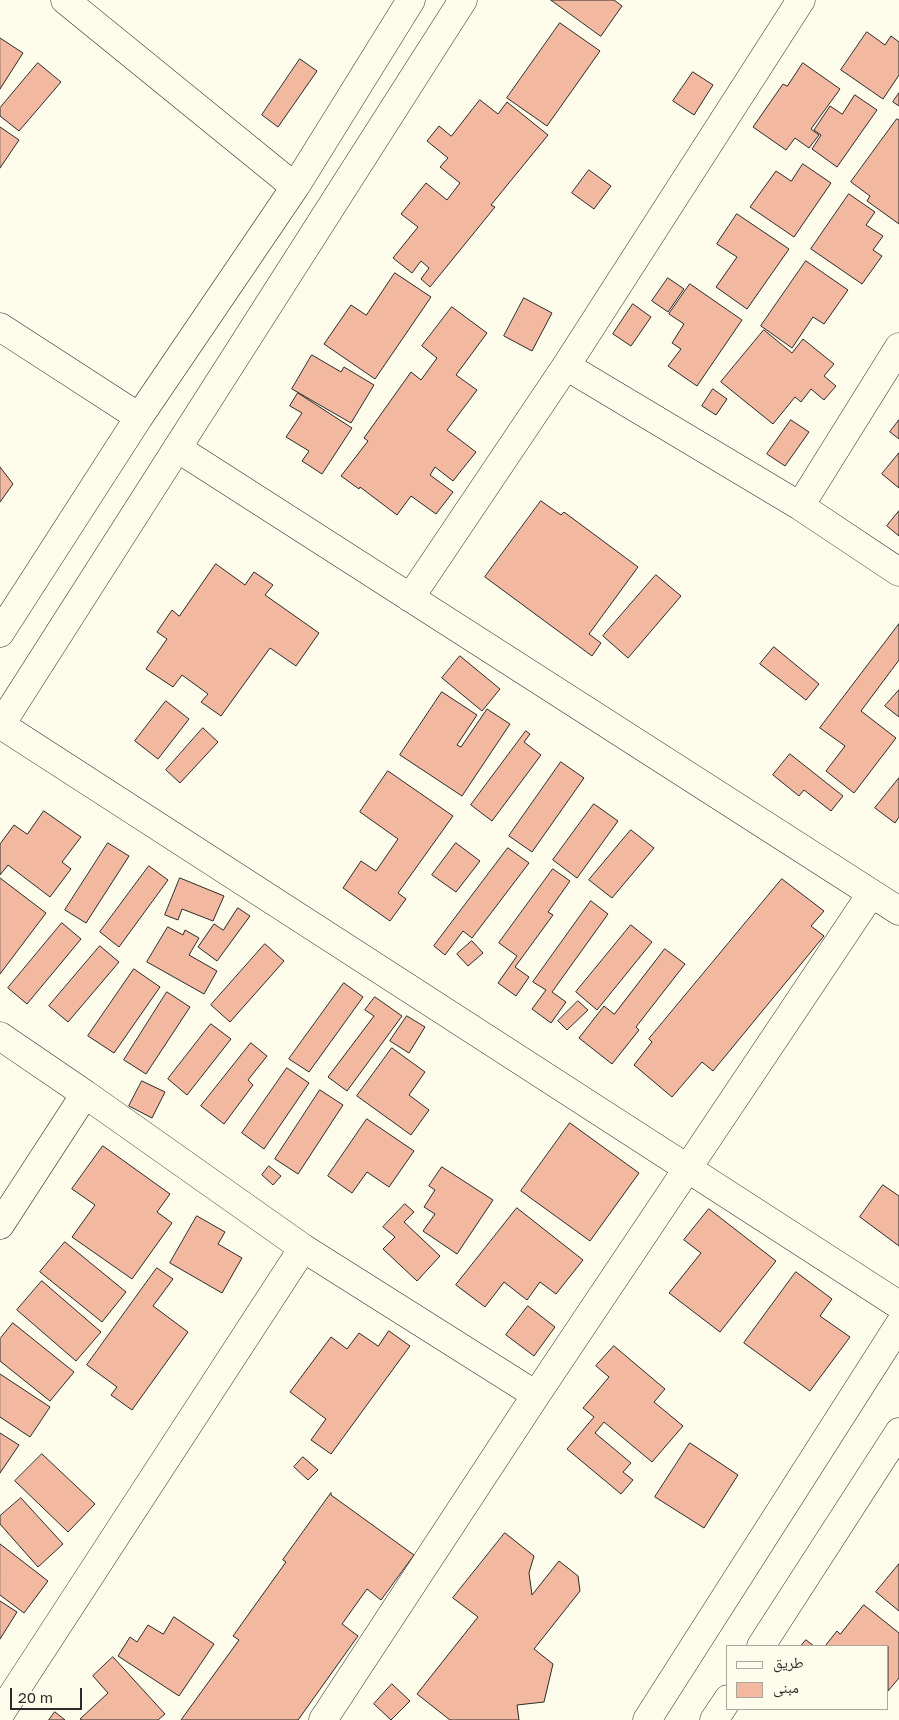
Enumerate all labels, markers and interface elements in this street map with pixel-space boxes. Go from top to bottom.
legend [726,1645,889,1710]
text: طريق [773,1653,804,1671]
scale bar [12,1678,85,1710]
text: مبنى [773,1678,799,1696]
text: 20 m [18,1688,53,1706]

